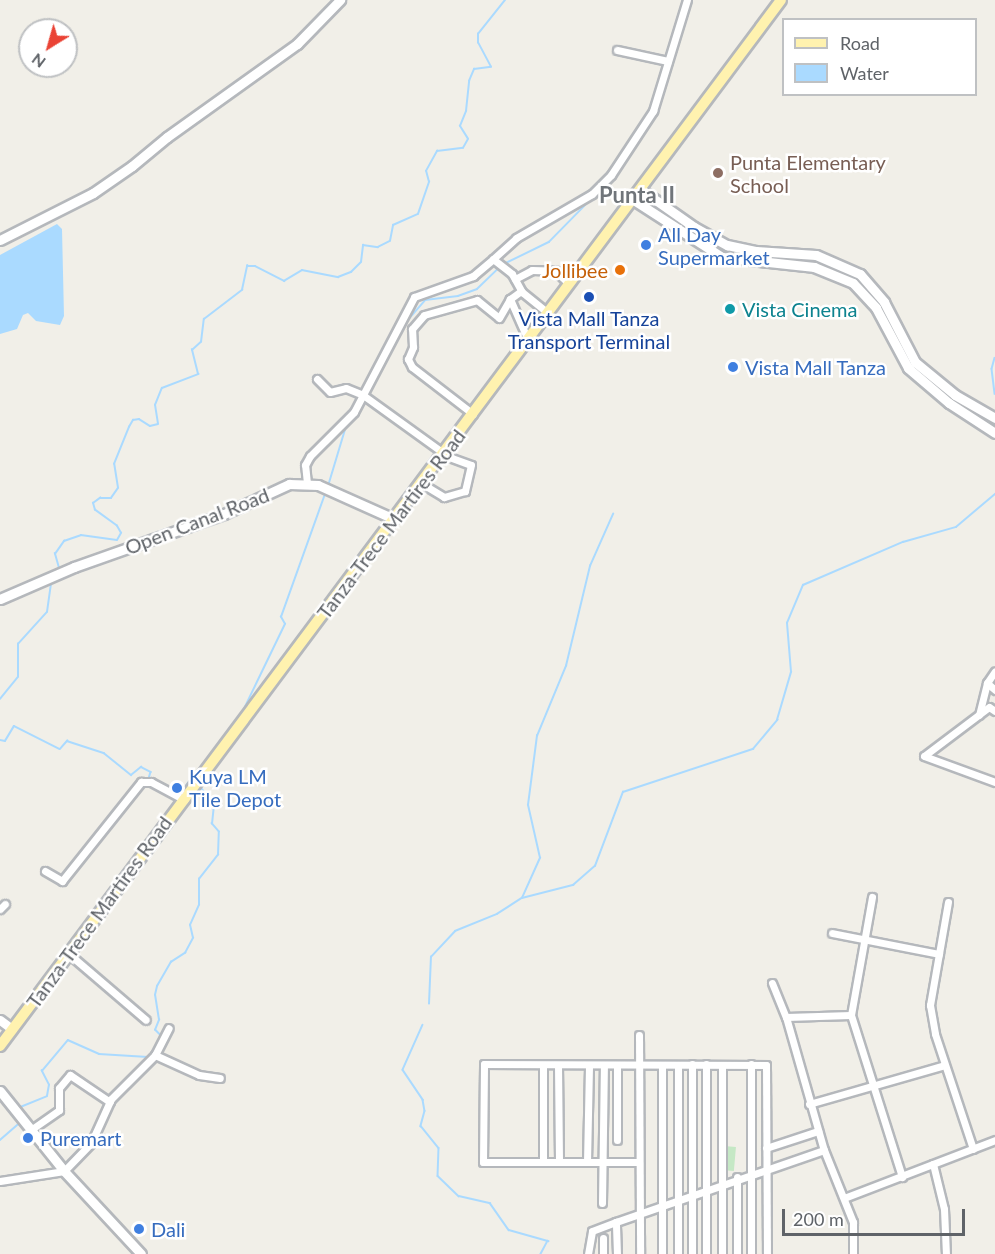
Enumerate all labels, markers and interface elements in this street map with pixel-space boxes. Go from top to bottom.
north arrow [18,18,78,78]
legend [782,18,977,96]
text: Road [840,32,880,54]
text: N [27,50,49,72]
text: Water [840,62,889,84]
place label: Punta Elementary School [730,150,886,197]
marker: Punta Elementary School [711,166,725,180]
district label: Punta II [599,182,675,208]
place label: All Day Supermarket [658,222,770,269]
marker: All Day Supermarket [639,238,653,252]
place label: Jollibee [542,258,608,282]
marker: Jollibee [613,263,627,277]
marker: Vista Mall Tanza Transport Terminal [582,290,596,304]
place label: Vista Cinema [742,297,857,321]
marker: Vista Cinema [723,302,737,316]
place label: Vista Mall Tanza Transport Terminal [508,306,670,353]
place label: Vista Mall Tanza [745,355,887,379]
marker: Vista Mall Tanza [726,360,740,374]
street label: Tanza-Trece Martires Road [312,424,470,624]
street label: Open Canal Road [122,482,272,560]
place label: Kuya LM Tile Depot [189,765,281,812]
marker: Kuya LM Tile Depot [170,781,184,795]
street label: Tanza-Trece Martires Road [21,811,177,1013]
place label: Puremart [40,1126,121,1150]
marker: Puremart [21,1131,35,1145]
scale bar [785,1197,968,1235]
text: 200 m [793,1208,844,1230]
place label: Dali [151,1217,185,1241]
marker: Dali [132,1222,146,1236]

